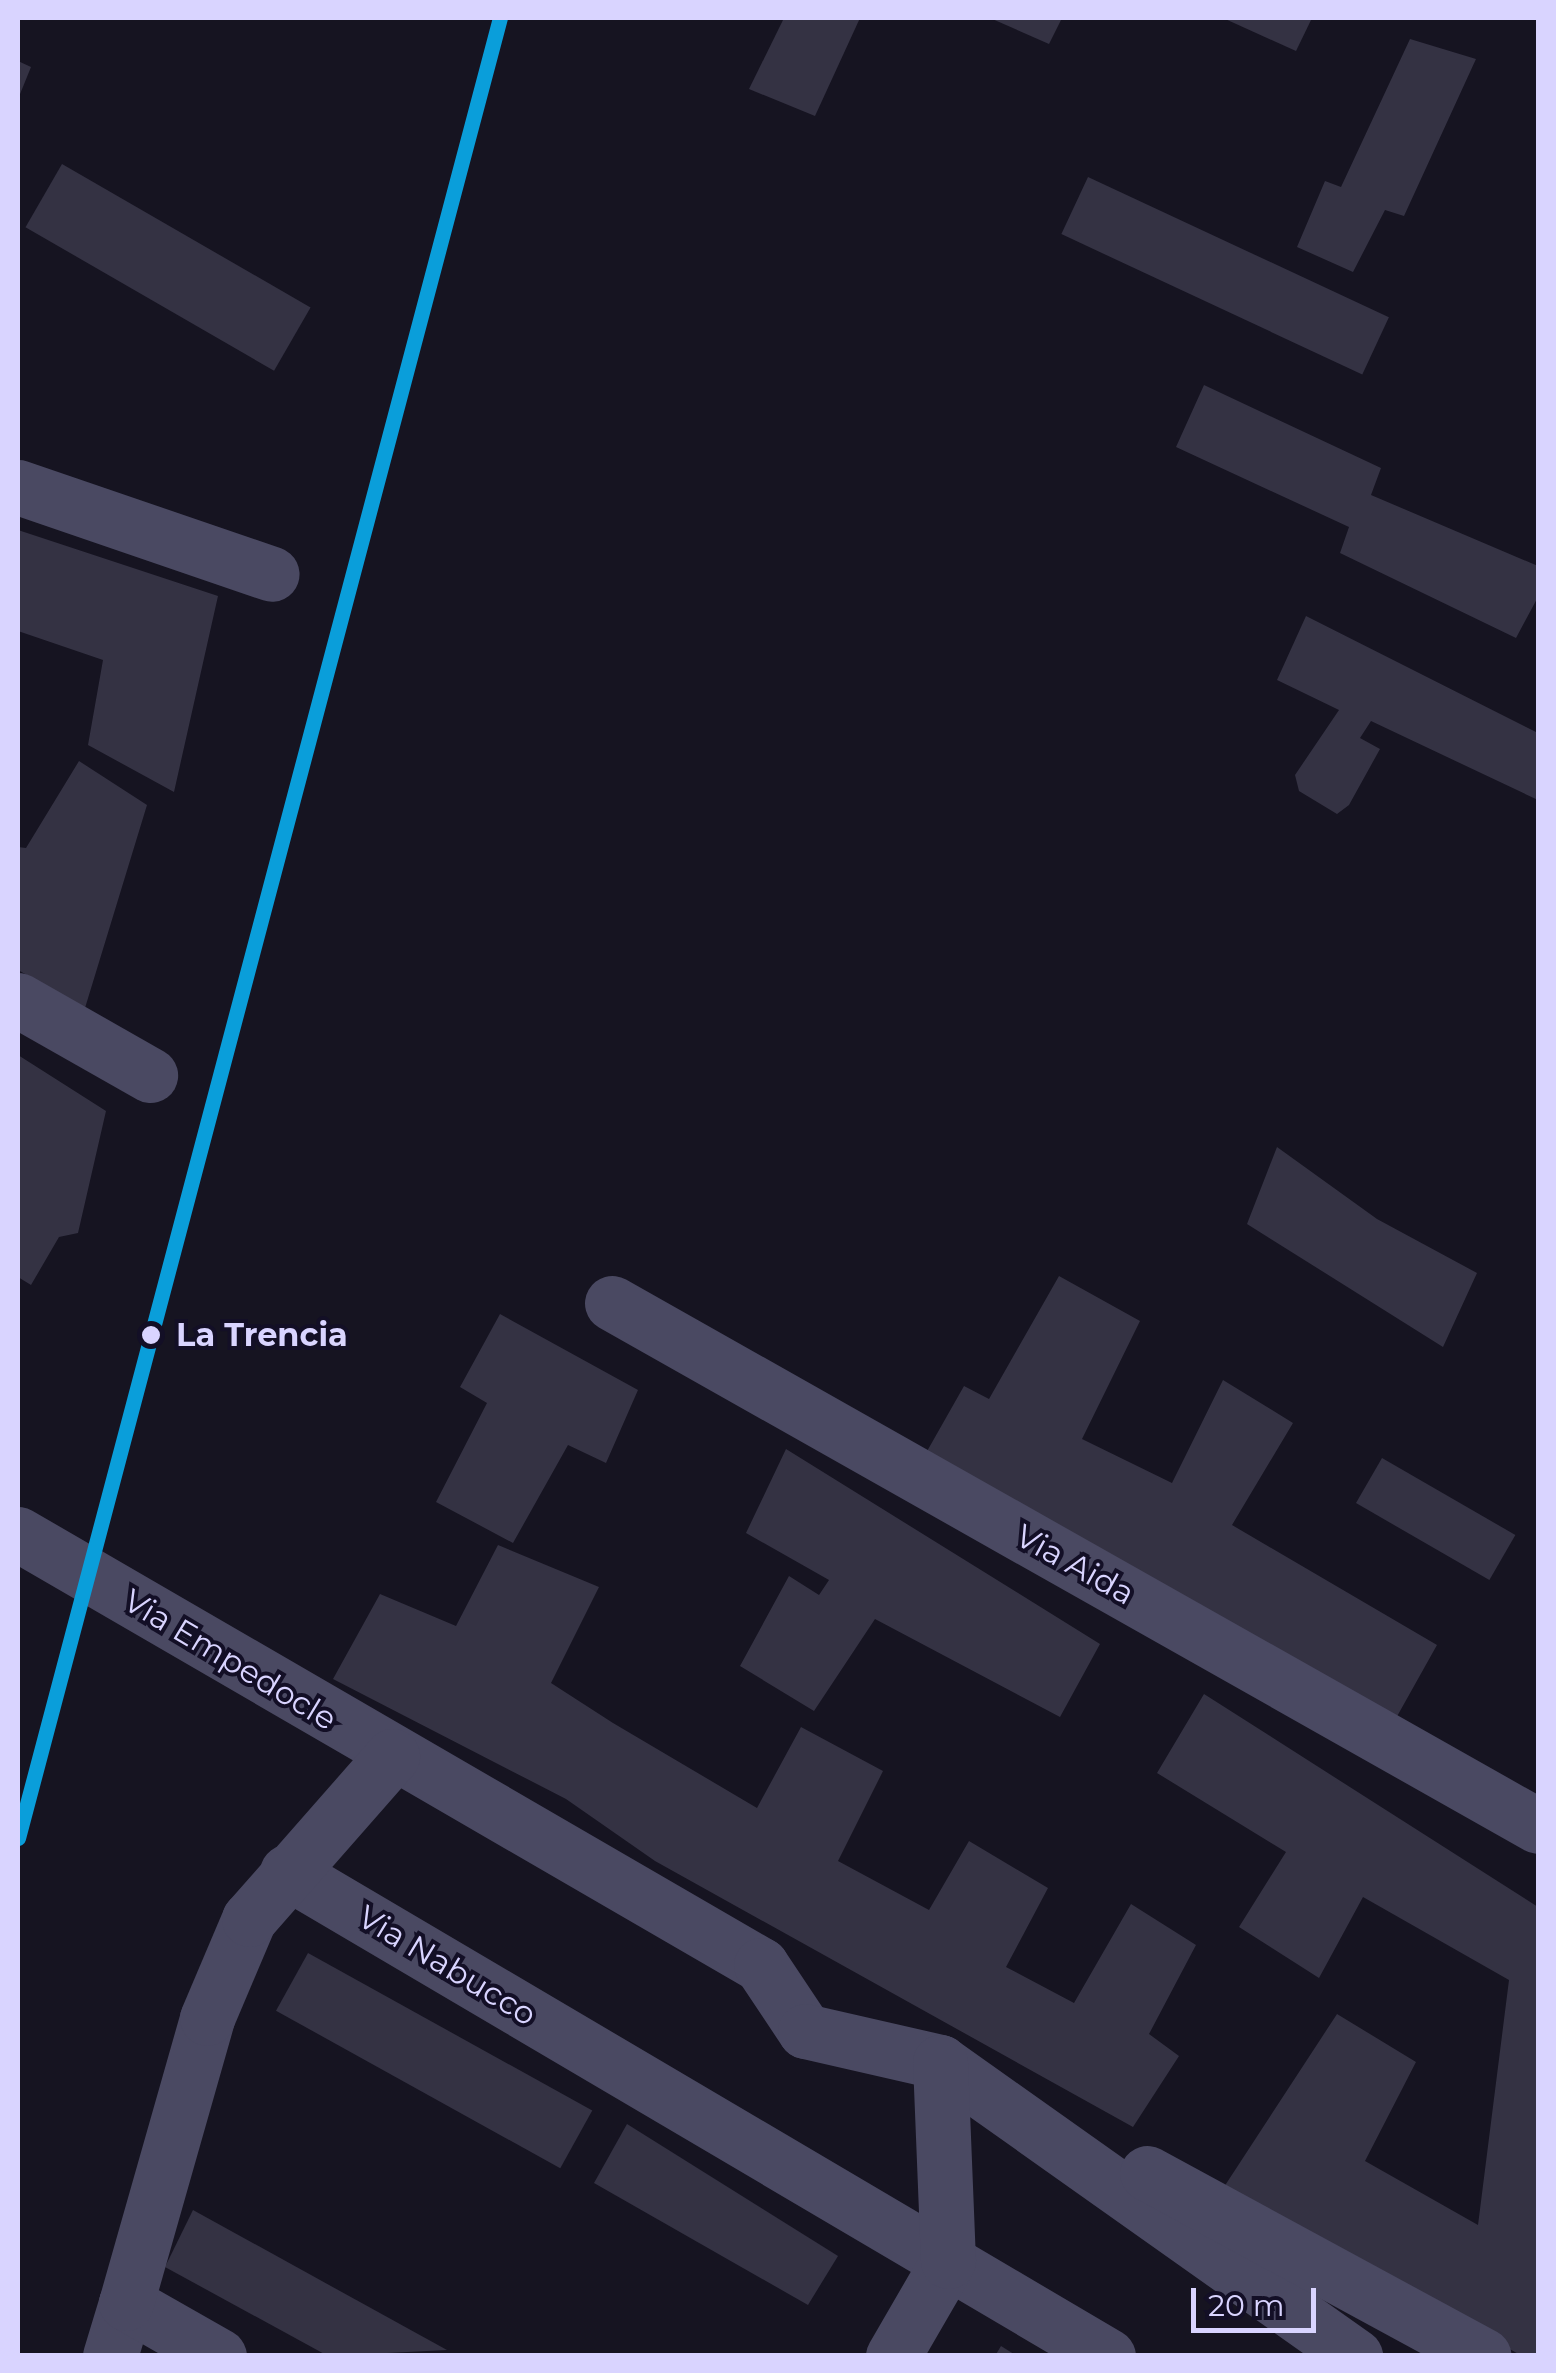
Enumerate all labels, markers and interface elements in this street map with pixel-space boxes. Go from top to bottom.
place label: La Trencia [176,1316,348,1354]
marker: La Trencia [135,1319,167,1351]
street label: Via Aida [1009,1517,1141,1613]
street label: Via Empedocle [117,1581,343,1739]
street label: Via Nabucco [351,1898,543,2034]
scale bar [1196,2268,1321,2330]
text: 20 m [1208,2287,1285,2324]

